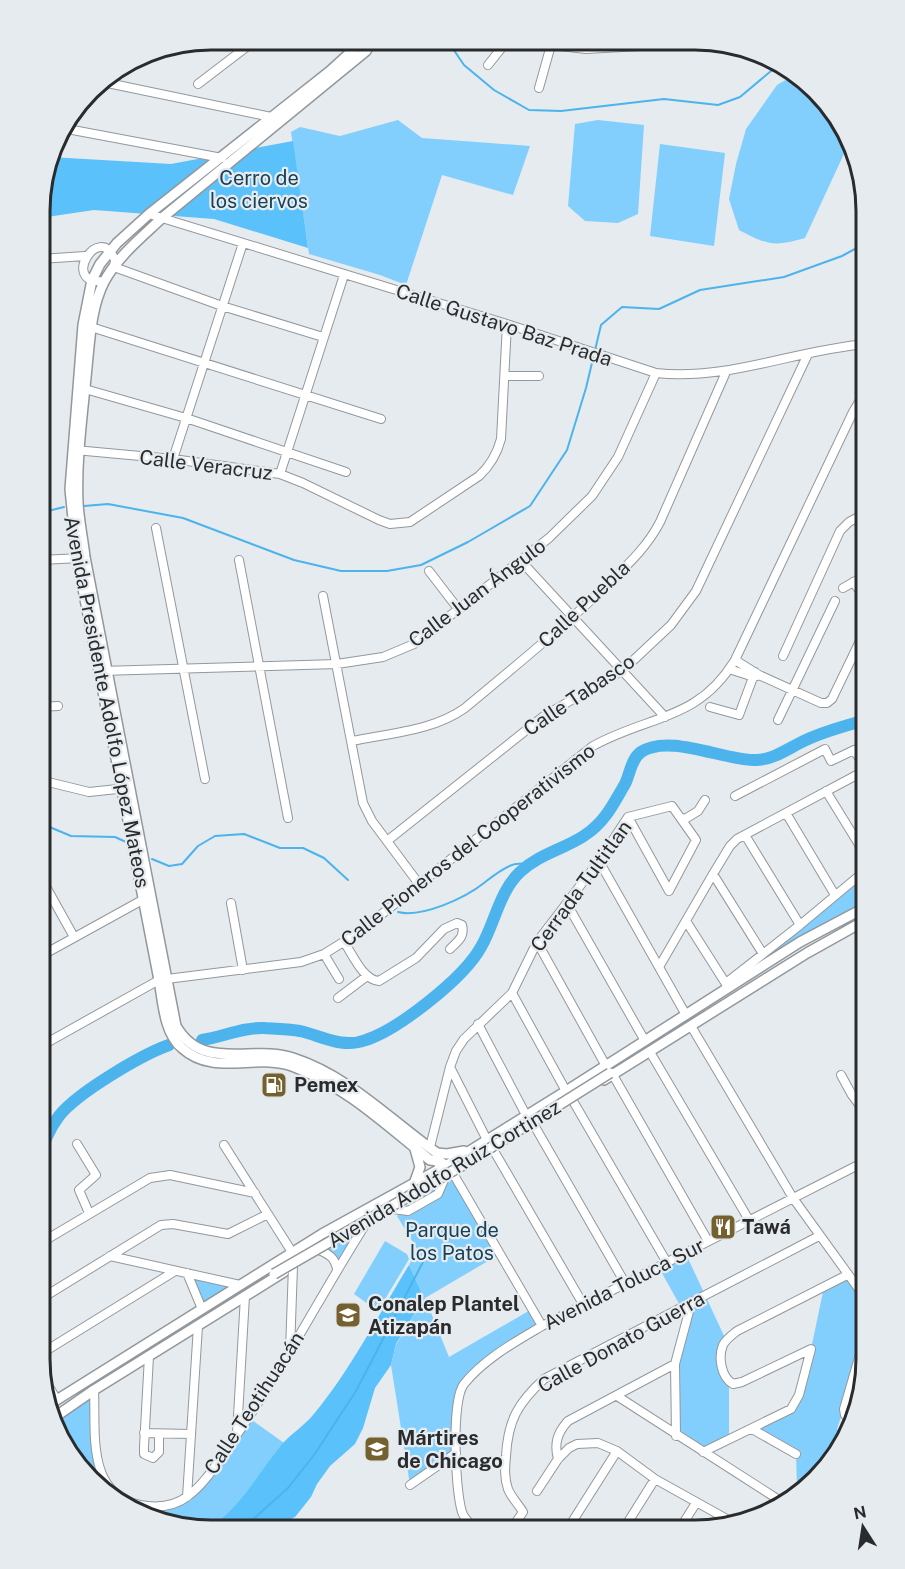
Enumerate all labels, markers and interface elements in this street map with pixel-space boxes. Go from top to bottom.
park label: Cerro de los ciervos [210,166,308,213]
street label: Calle Gustavo Baz Prada [393,279,615,371]
street label: Calle Veracruz [138,445,274,485]
street label: Avenida Presidente Adolfo López Mateos [59,514,155,890]
street label: Calle Juan Ángulo [403,533,550,652]
street label: Calle Puebla [533,555,635,653]
street label: Calle Tabasco [519,649,639,741]
street label: Calle Pioneros del Cooperativismo [336,738,600,952]
street label: Cerrada Tultitlan [525,816,637,956]
fuel station icon: Pemex [259,1070,289,1100]
place label: Pemex [294,1073,359,1097]
street label: Avenida Adolfo Ruiz Cortinez [323,1095,565,1253]
restaurant icon: Tawá [708,1212,738,1242]
place label: Tawá [742,1215,791,1239]
park label: Parque de los Patos [405,1218,499,1265]
street label: Avenida Toluca Sur [540,1233,709,1335]
street label: Calle Donato Guerra [533,1286,709,1398]
place label: Conalep Plantel Atizapán [368,1292,520,1339]
school or university icon: Conalep Plantel Atizapán [333,1300,363,1330]
street label: Calle Teotihuacán [199,1327,309,1479]
place label: Mártires de Chicago [397,1426,503,1473]
school or university icon: Mártires de Chicago [362,1434,392,1464]
north arrow [833,1497,893,1557]
text: N [852,1502,868,1523]

